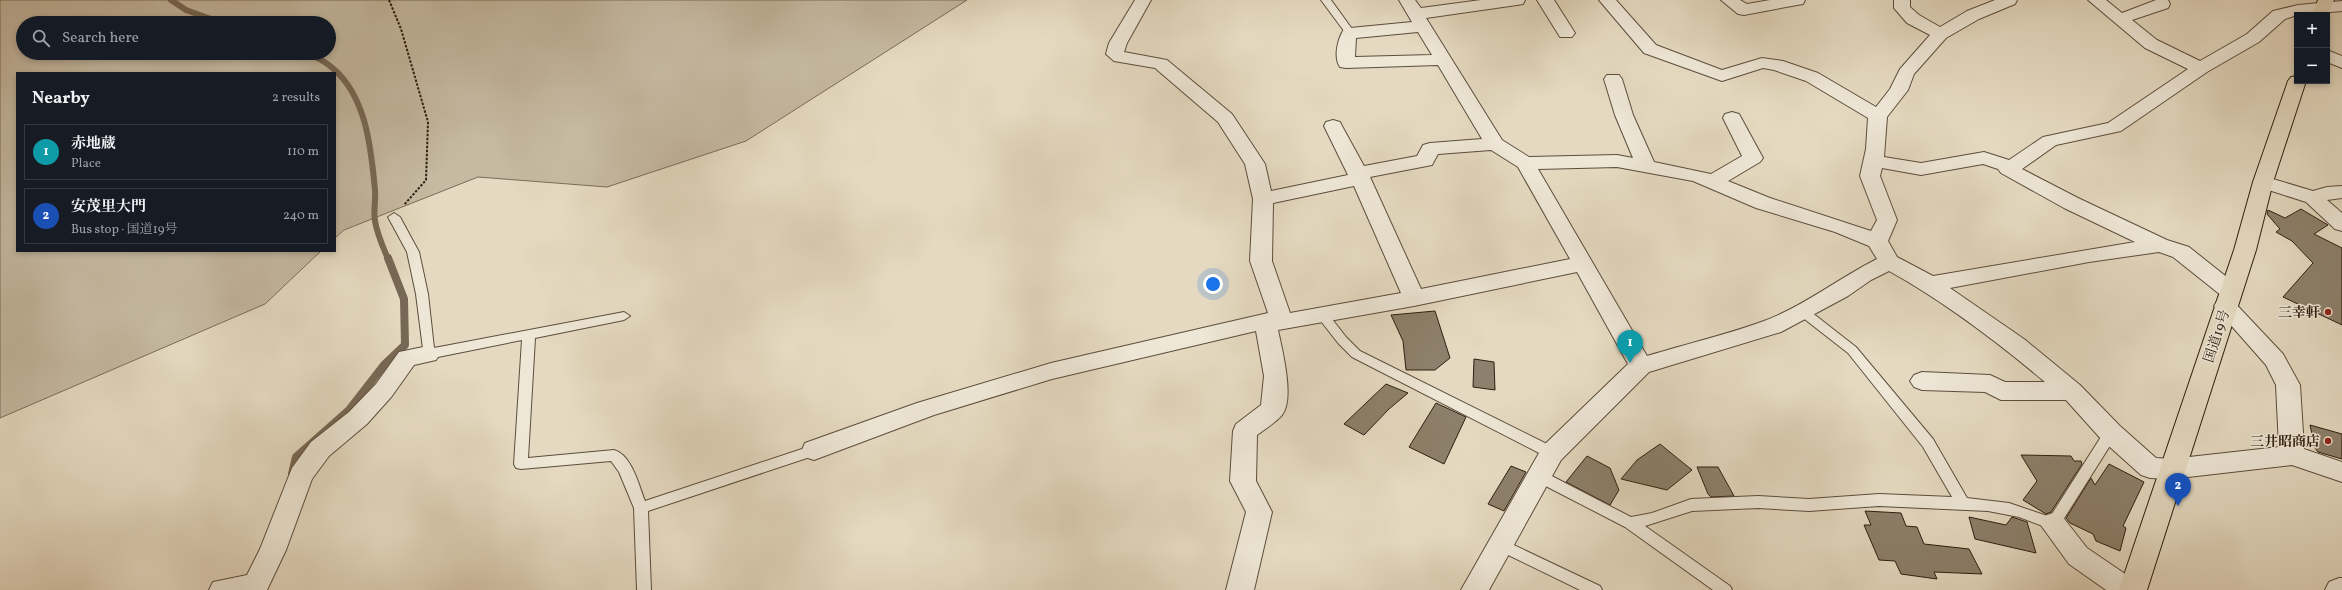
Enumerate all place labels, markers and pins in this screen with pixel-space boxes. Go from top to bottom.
place label: 三幸軒 [2278,304,2320,323]
marker: 三幸軒 [2323,307,2333,317]
pin: 1 [1617,330,1643,363]
place label: 三井昭商店 [2250,433,2320,452]
marker: 三井昭商店 [2323,436,2333,446]
pin: 2 [2165,473,2191,506]

